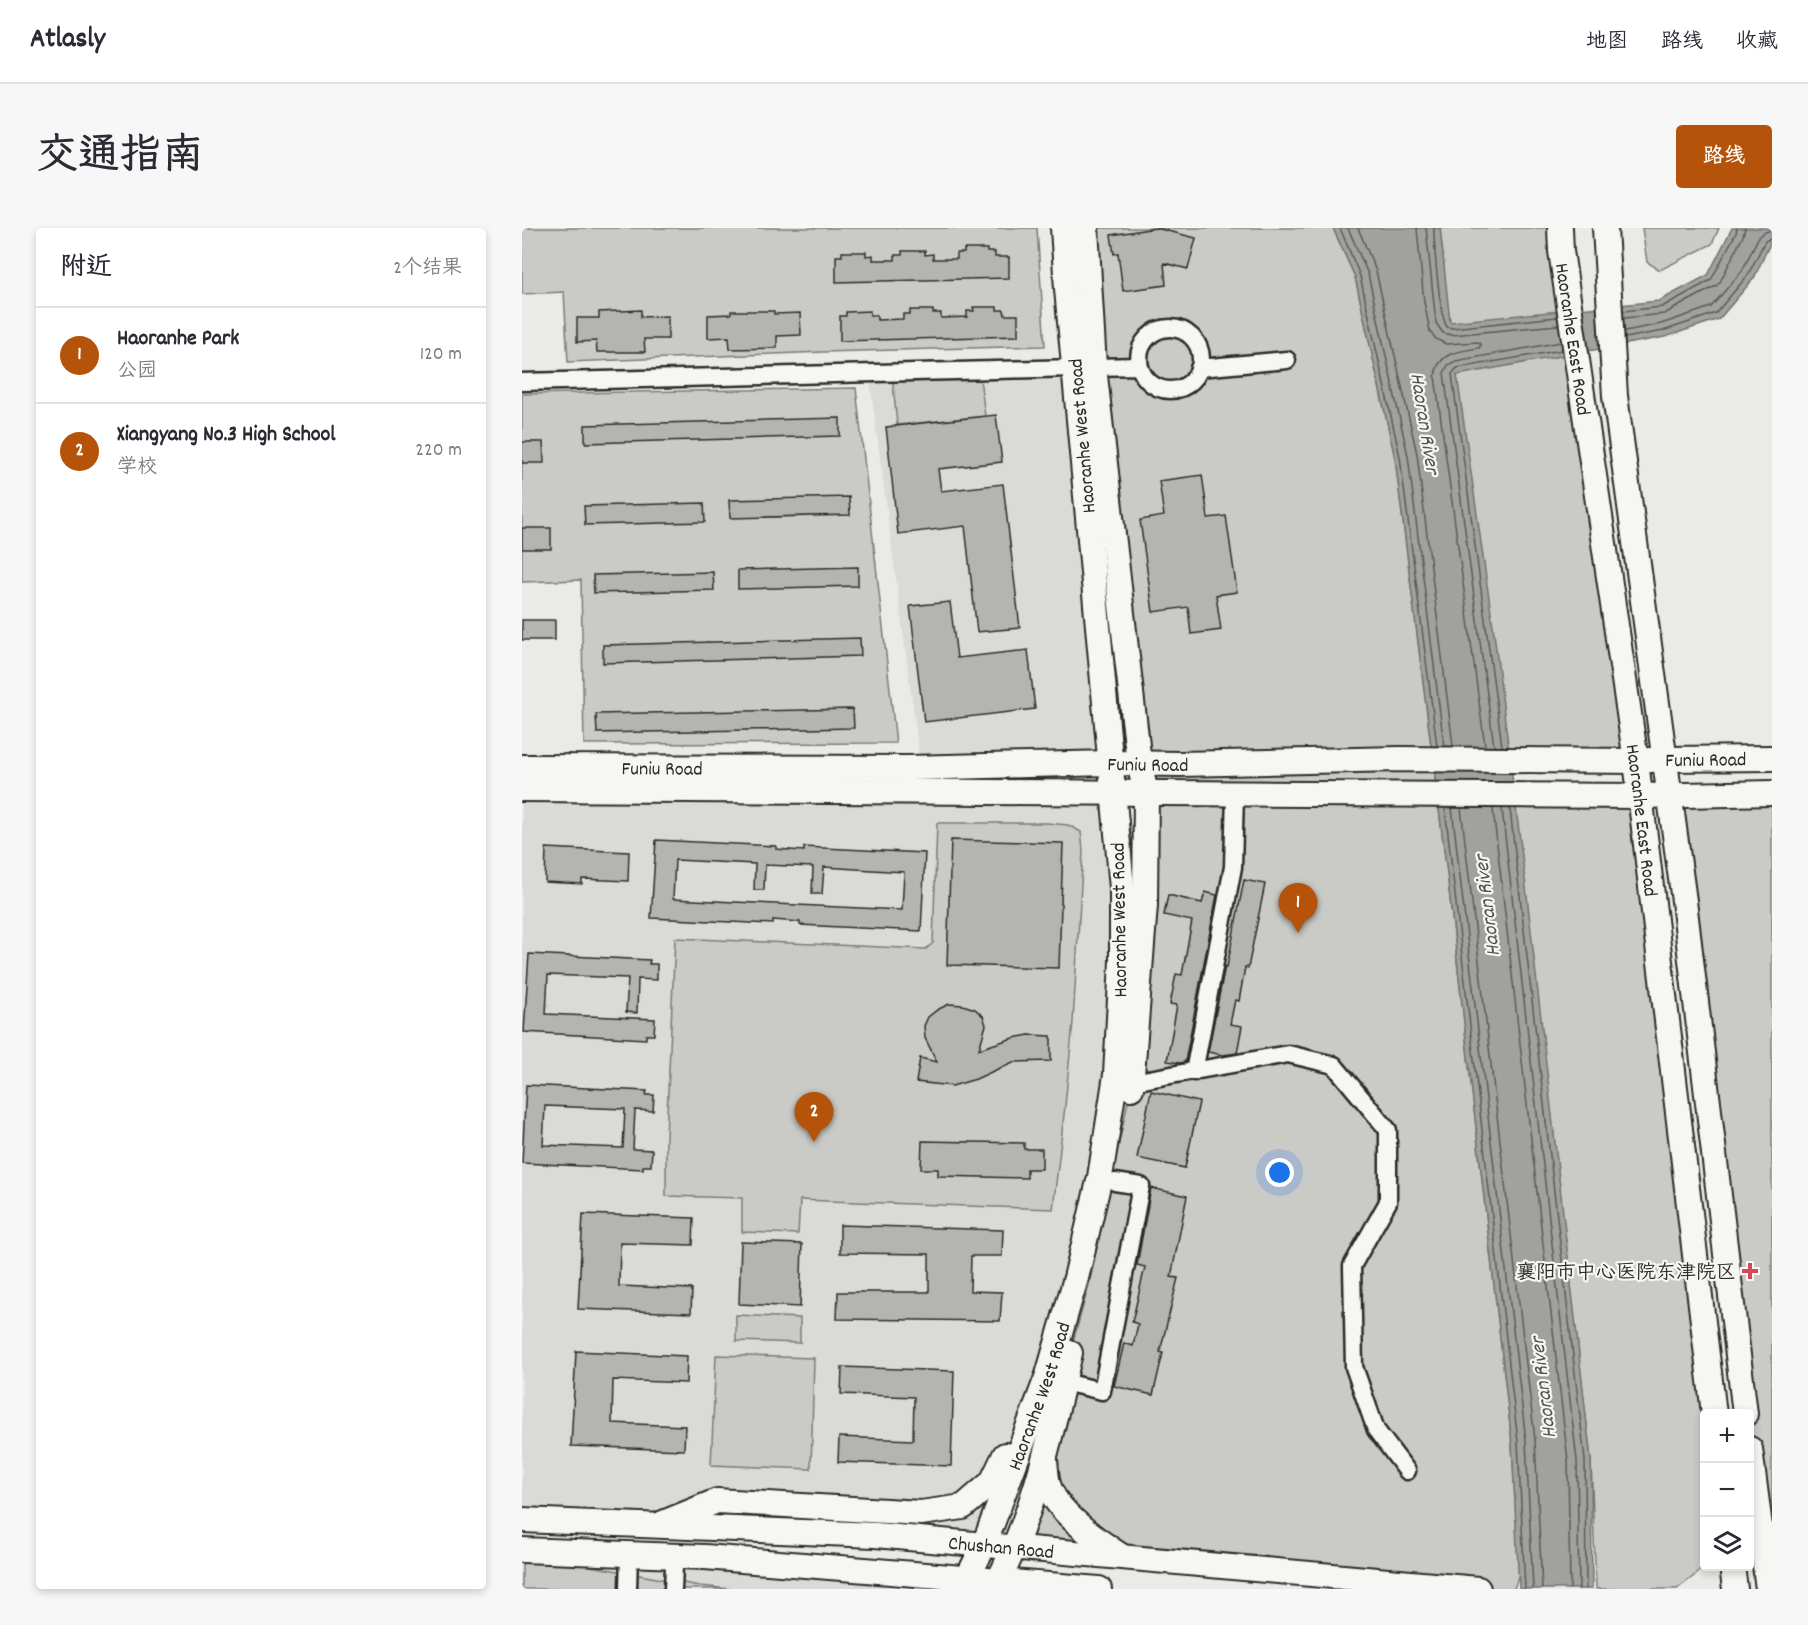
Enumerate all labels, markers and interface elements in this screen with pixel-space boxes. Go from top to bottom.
text: Atlasly [30,21,105,61]
text: 地图 [1586,28,1628,58]
text: 路线 [1661,28,1703,58]
text: 收藏 [1736,28,1778,58]
button: 路线 [1676,125,1772,188]
text: 交通指南 [36,129,204,189]
text: 附近 [60,250,112,287]
text: 2个结果 [393,255,462,283]
street label: Haoranhe East Road [1546,261,1596,417]
text: Haoranhe Park [117,324,239,355]
text: 1 [77,341,82,369]
text: 120 m [420,341,462,369]
street label: Haoranhe West Road [1063,357,1105,514]
text: 公园 [117,358,157,386]
water label: Haoran River [1400,371,1446,478]
text: Xiangyang No.3 High School [117,420,336,451]
text: 2 [75,437,84,465]
text: 220 m [415,437,462,465]
text: 学校 [117,454,157,482]
street label: Haoranhe East Road [1617,742,1663,898]
street label: Funiu Road [1665,747,1747,776]
street label: Funiu Road [1107,752,1189,781]
street label: Funiu Road [621,756,703,784]
street label: Haoranhe West Road [1106,842,1136,998]
water label: Haoran River [1468,851,1510,958]
pin: 1 [1278,884,1318,933]
pin: 2 [794,1092,834,1142]
your location [1265,1158,1294,1187]
place label: 襄阳市中心医院东津院区 [1516,1260,1736,1288]
marker: 襄阳市中心医院东津院区 [1741,1262,1759,1280]
street label: Haoranhe West Road [1002,1319,1080,1475]
water label: Haoran River [1524,1333,1566,1440]
map controls [1700,1409,1754,1571]
button: + [1700,1409,1754,1463]
button: − [1700,1463,1754,1517]
button: layers [1700,1517,1754,1571]
street label: Chushan Road [947,1531,1055,1568]

